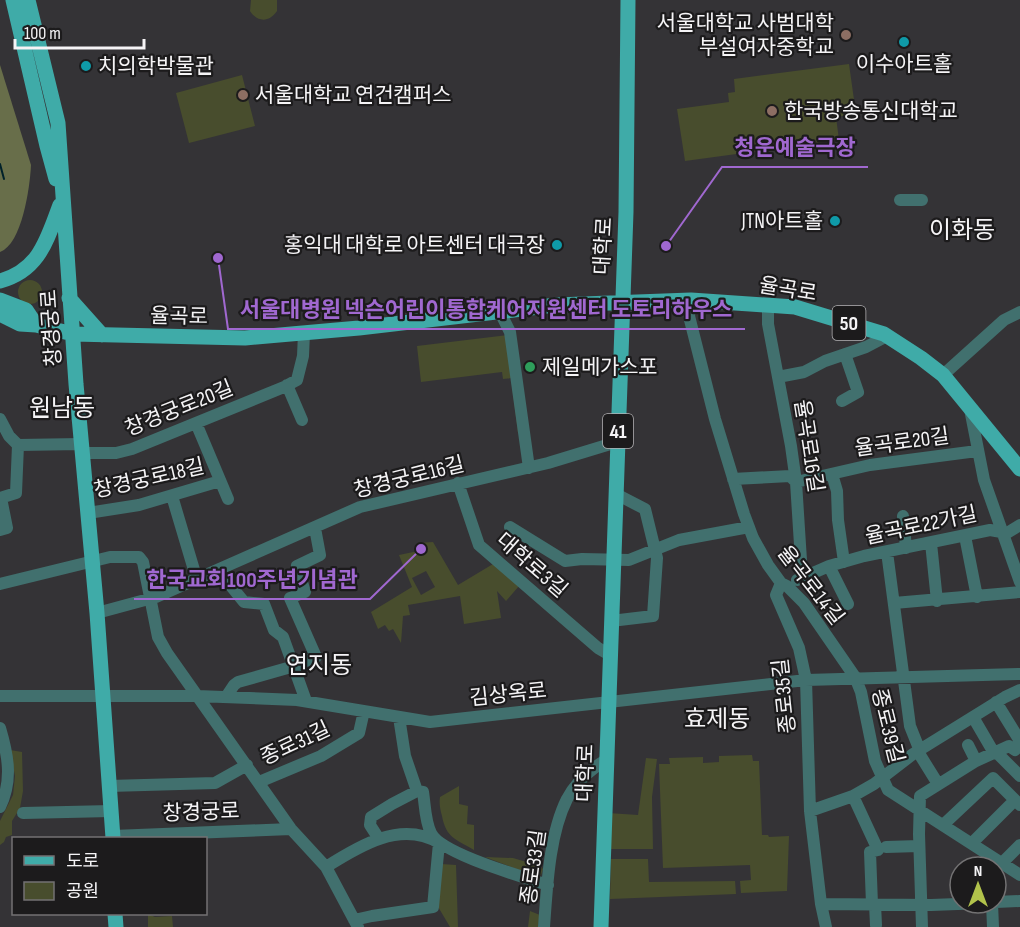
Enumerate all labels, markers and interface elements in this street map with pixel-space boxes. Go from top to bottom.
place label: 서울대학교 사범대학 부설여자중학교 [657,11,834,60]
scale bar [15,12,144,50]
text: 100 m [24,23,61,44]
marker: 서울대학교 사범대학 부설여자중학교 [839,28,853,42]
marker: 이수아트홀 [897,35,911,49]
place label: 이수아트홀 [856,52,952,77]
place label: 치의학박물관 [98,54,214,79]
marker: 치의학박물관 [79,59,93,73]
place label: 서울대학교 연건캠퍼스 [255,83,452,108]
marker: 서울대학교 연건캠퍼스 [236,88,250,102]
place label: 한국방송통신대학교 [784,99,958,124]
marker: 한국방송통신대학교 [765,104,779,118]
callout: 청운예술극장 [722,127,868,167]
text: 청운예술극장 [734,135,856,162]
place label: JTN아트홀 [740,209,823,234]
marker: JTN아트홀 [828,214,842,228]
street label: 대학로 [589,216,617,276]
district label: 이화동 [929,216,995,245]
place label: 홍익대 대학로 아트센터 대극장 [284,233,545,258]
marker: 홍익대 대학로 아트센터 대극장 [550,238,564,252]
street label: 율곡로 [757,273,819,306]
street label: 창경궁로 [36,289,67,367]
callout: 서울대병원 넥슨어린이통합케어지원센터 도토리하우스 [228,289,745,329]
text: 서울대병원 넥슨어린이통합케어지원센터 도토리하우스 [240,297,732,324]
street label: 율곡로 [150,303,208,330]
road number: 50 [832,306,866,340]
place label: 제일메가스포 [542,355,658,380]
marker: 제일메가스포 [523,360,537,374]
street label: 창경궁로20길 [121,375,237,442]
district label: 원남동 [29,394,95,423]
street label: 율곡로16길 [789,398,828,494]
road number: 41 [603,414,633,448]
street label: 율곡로20길 [853,423,951,462]
street label: 창경궁로16길 [351,452,467,503]
street label: 창경궁로18길 [91,454,207,503]
street label: 율곡로22가길 [863,501,979,550]
street label: 대학로3길 [491,528,572,603]
street label: 율곡로14길 [772,541,849,630]
callout: 한국교회100주년기념관 [134,559,370,599]
text: 한국교회100주년기념관 [146,567,358,594]
district label: 연지동 [286,651,352,680]
street label: 종로35길 [768,657,801,735]
street label: 김상옥로 [468,678,548,711]
street label: 종로39길 [866,686,909,766]
district label: 효제동 [684,705,750,734]
street label: 종로31길 [256,716,334,770]
street label: 대학로 [572,744,599,802]
street label: 창경궁로 [162,799,240,826]
street label: 종로33길 [516,828,551,906]
legend [12,837,207,915]
text: 도로 [66,851,99,872]
north arrow [948,855,1008,915]
text: N [974,862,982,881]
text: 공원 [66,881,99,902]

